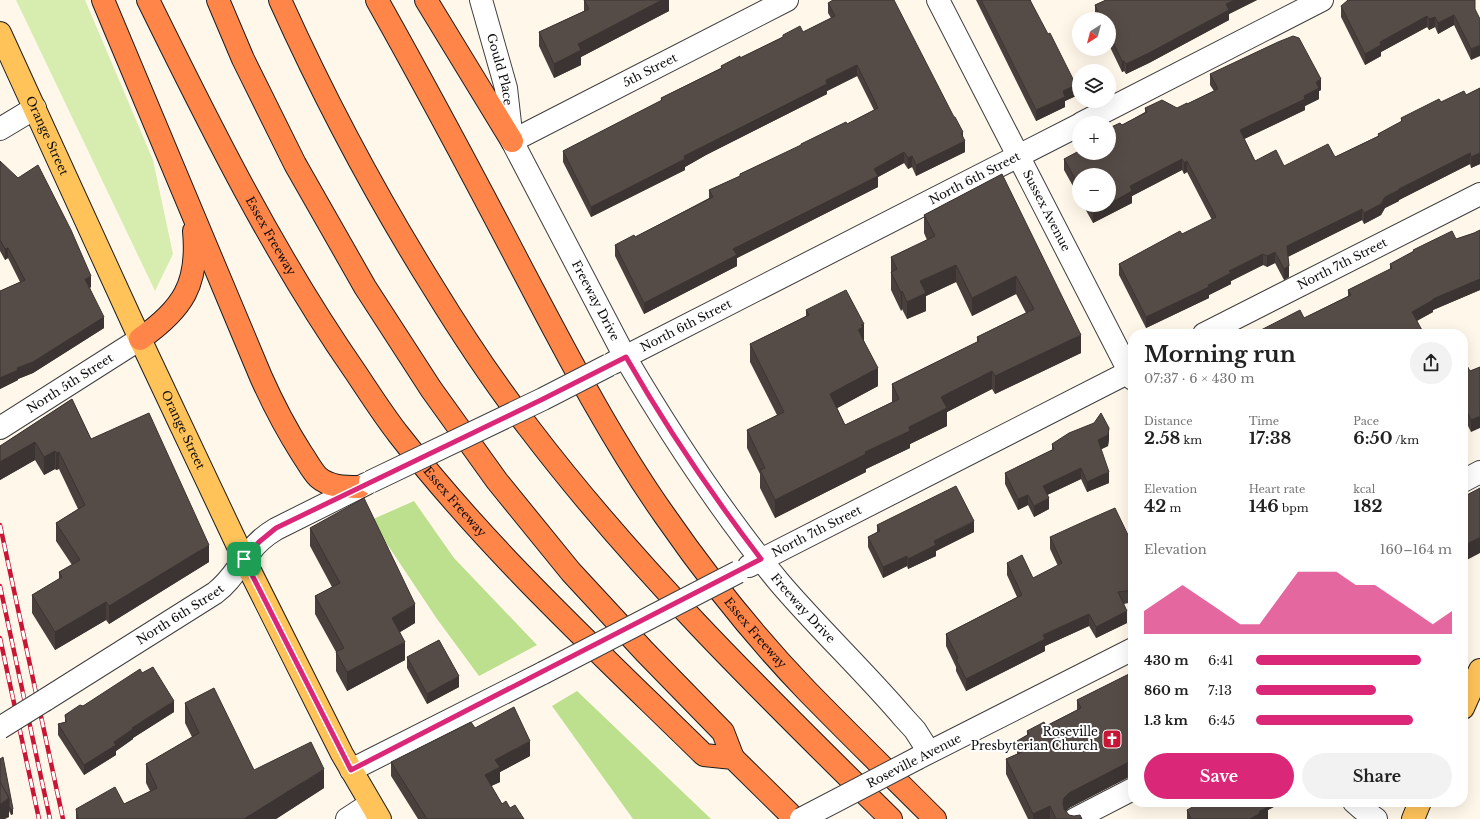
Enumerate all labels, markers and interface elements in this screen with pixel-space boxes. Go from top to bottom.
north arrow [1072,12,1116,56]
map controls [1072,12,1116,212]
street label: Gould Place [484,31,516,106]
street label: 5th Street [620,49,680,90]
button: layers [1072,64,1116,108]
street label: Orange Street [23,93,72,178]
button: + [1072,116,1116,160]
street label: North 6th Street [926,148,1023,207]
street label: Sussex Avenue [1020,167,1074,254]
button: − [1072,168,1116,212]
street label: Essex Freeway [243,194,300,278]
street label: North 7th Street [1295,234,1390,292]
street label: Freeway Drive [569,258,623,343]
street label: North 6th Street [638,296,734,355]
text: Morning run [1144,341,1296,368]
button: share [1410,342,1452,384]
street label: North 5th Street [24,350,116,416]
text: 07:37 · 6 × 430 m [1144,370,1254,387]
street label: Orange Street [158,388,209,472]
text: Distance [1144,414,1193,428]
text: Time [1249,414,1279,428]
text: Pace [1353,414,1379,428]
text: 2.58 [1144,428,1180,449]
text: 17:38 [1249,428,1291,449]
text: 6:50 [1353,428,1393,449]
text: km [1180,433,1202,447]
text: /km [1393,433,1419,447]
street label: Essex Freeway [420,463,490,540]
text: Elevation [1144,482,1197,496]
text: Heart rate [1249,482,1305,496]
text: kcal [1353,482,1375,496]
text: 42 [1144,496,1166,517]
text: 146 [1249,496,1279,517]
text: 182 [1353,496,1383,517]
text: m [1166,501,1181,515]
text: bpm [1279,501,1308,515]
street label: North 7th Street [769,502,864,560]
text: Elevation [1144,541,1207,558]
text: 160–164 m [1380,541,1452,558]
pin [227,542,261,576]
icon: arrive [233,548,255,570]
street label: Freeway Drive [768,570,839,646]
street label: North 6th Street [134,581,227,647]
street label: Essex Freeway [721,594,790,671]
text: 430 m [1144,652,1189,669]
text: 6:41 [1208,652,1233,669]
text: 860 m [1144,682,1189,699]
text: 7:13 [1208,682,1232,699]
text: 1.3 km [1144,712,1188,729]
text: 6:45 [1208,712,1235,729]
place label: Roseville Presbyterian Church [971,724,1098,753]
church icon: Roseville Presbyterian Church [1101,728,1123,750]
street label: Roseville Avenue [864,730,964,791]
button: Save [1144,753,1294,799]
button: Share [1302,753,1452,799]

